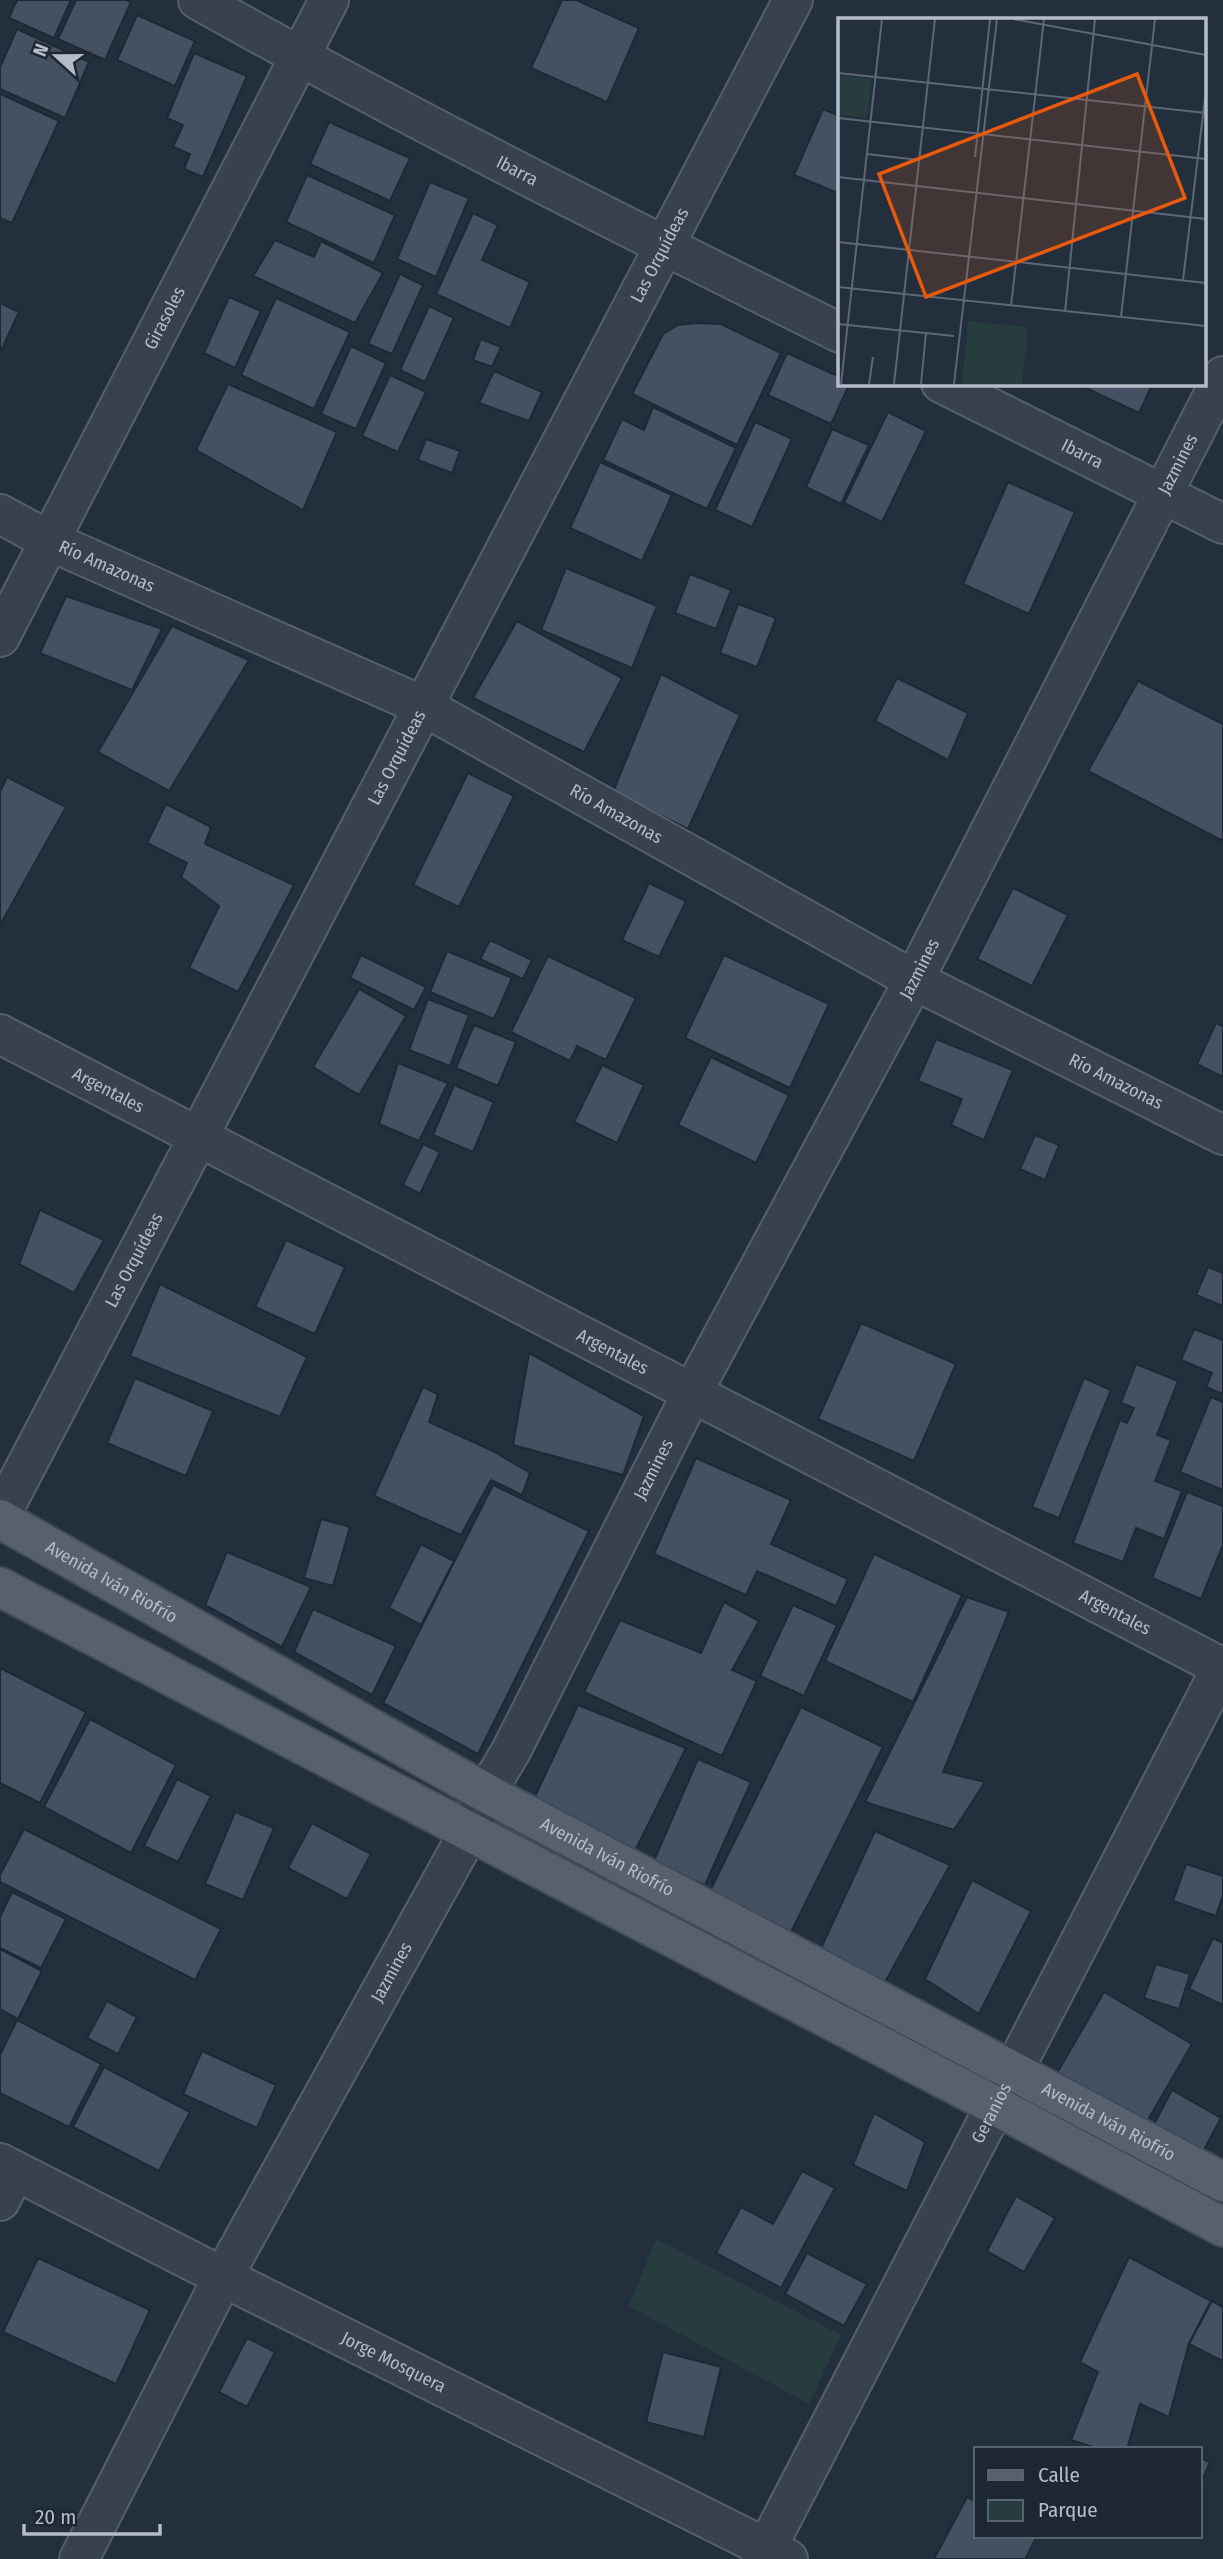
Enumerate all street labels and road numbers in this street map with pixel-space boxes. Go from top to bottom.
street label: Ibarra [493,151,542,191]
street label: Las Orquídeas [626,204,694,306]
street label: Girasoles [139,283,190,353]
street label: Jazmines [1153,430,1203,498]
street label: Ibarra [1058,434,1107,473]
street label: Río Amazonas [56,535,158,597]
street label: Las Orquídeas [363,706,431,809]
street label: Río Amazonas [566,779,667,849]
street label: Jazmines [895,935,944,1003]
street label: Río Amazonas [1065,1049,1167,1114]
street label: Argentales [69,1062,148,1118]
street label: Las Orquídeas [100,1208,168,1311]
street label: Argentales [573,1324,652,1379]
street label: Jazmines [629,1435,678,1504]
street label: Avenida Iván Riofrío [42,1536,181,1628]
street label: Argentales [1075,1584,1155,1640]
street label: Avenida Iván Riofrío [537,1813,678,1901]
street label: Jazmines [366,1938,417,2006]
street label: Avenida Iván Riofrío [1038,2077,1179,2166]
street label: Geranios [967,2079,1016,2147]
street label: Jorge Mosquera [337,2327,450,2398]

